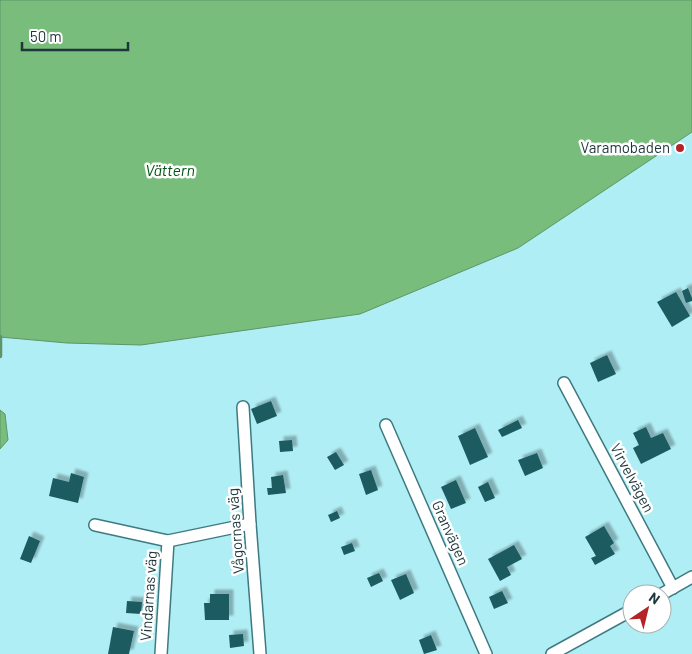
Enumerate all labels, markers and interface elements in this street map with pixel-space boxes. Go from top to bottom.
scale bar [22,20,129,52]
text: 50 m [30,27,62,45]
place label: Varamobaden [581,138,670,156]
marker: Varamobaden [674,142,686,154]
water label: Vättern [145,160,195,179]
street label: Virvelvägen [607,440,659,515]
street label: Vågornas väg [223,488,247,575]
street label: Granvägen [429,497,473,568]
street label: Vindarnas väg [136,550,160,642]
north arrow [622,584,672,634]
text: N [646,588,663,608]

